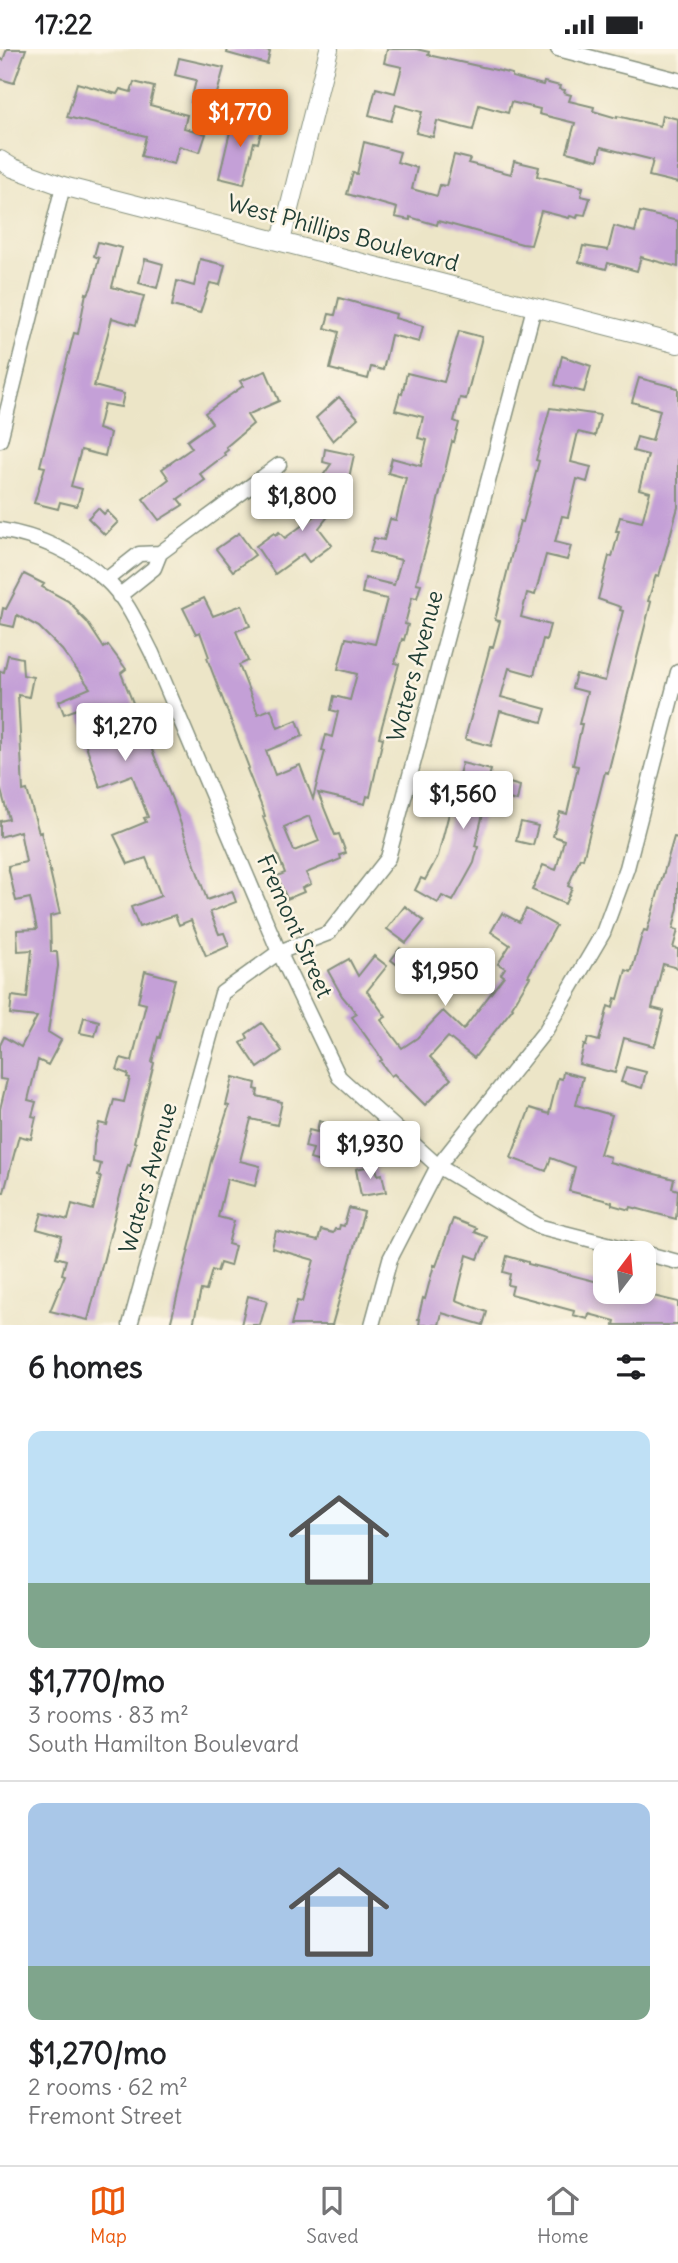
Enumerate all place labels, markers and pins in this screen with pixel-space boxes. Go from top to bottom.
pin: $1,770 [183,90,297,149]
pin: $1,800 [245,473,359,533]
pin: $1,270 [68,703,182,763]
pin: $1,560 [406,771,520,831]
pin: $1,950 [388,949,502,1008]
pin: $1,930 [313,1121,427,1181]

